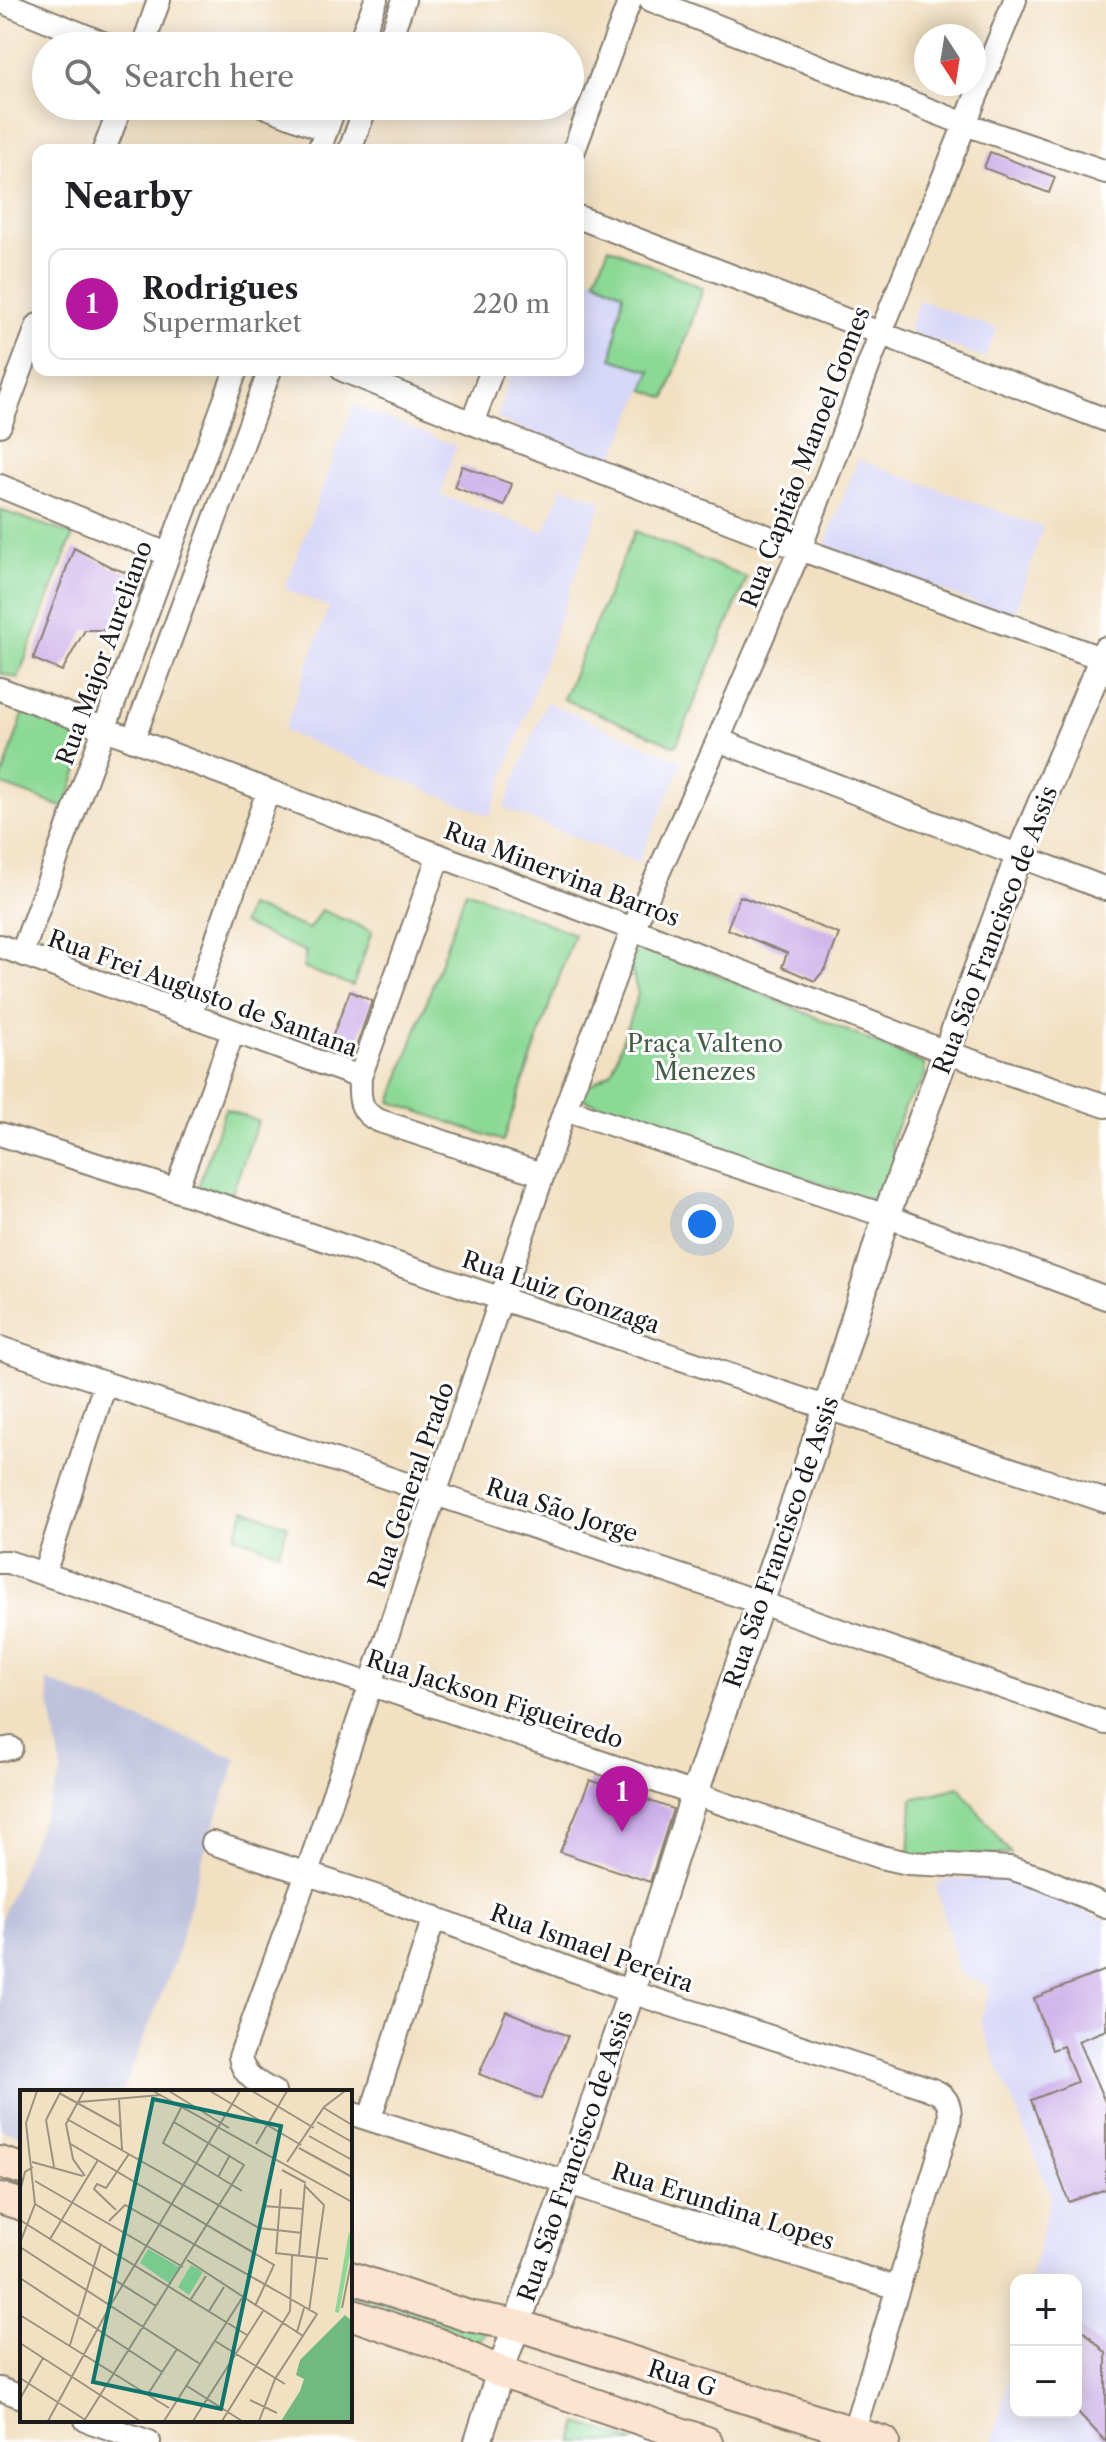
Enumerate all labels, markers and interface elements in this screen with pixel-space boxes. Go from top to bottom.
north arrow [914,24,986,96]
search box [32,32,584,120]
icon: search [60,54,104,98]
text: Search here [124,58,294,95]
text: Nearby [64,175,192,217]
text: Rodrigues [142,270,298,307]
text: 1 [86,288,98,320]
text: 220 m [472,288,550,320]
street label: Rua Capitão Manoel Gomes [734,302,876,612]
text: Supermarket [142,307,302,339]
street label: Rua Major Aureliano [50,537,158,769]
street label: Rua São Francisco de Assis [927,782,1063,1078]
street label: Rua Minervina Barros [440,816,684,932]
street label: Rua Frei Augusto de Santana [44,923,362,1063]
park label: Praça Valteno Menezes [627,1029,783,1086]
your location [682,1204,722,1244]
street label: Rua Luiz Gonzaga [458,1245,664,1340]
street label: Rua General Prado [362,1378,460,1592]
street label: Rua São Francisco de Assis [717,1392,845,1692]
street label: Rua São Jorge [482,1472,642,1548]
street label: Rua Jackson Figueiredo [363,1644,627,1754]
pin: 1 [596,1766,648,1832]
street label: Rua Ismael Pereira [486,1898,698,1998]
street label: Rua São Francisco de Assis [511,2006,639,2306]
inset map [20,2090,352,2422]
street label: Rua Erundina Lopes [608,2156,838,2256]
map controls [1010,2274,1082,2418]
button: + [1010,2274,1082,2346]
button: − [1010,2346,1082,2418]
street label: Rua G [644,2353,720,2403]

